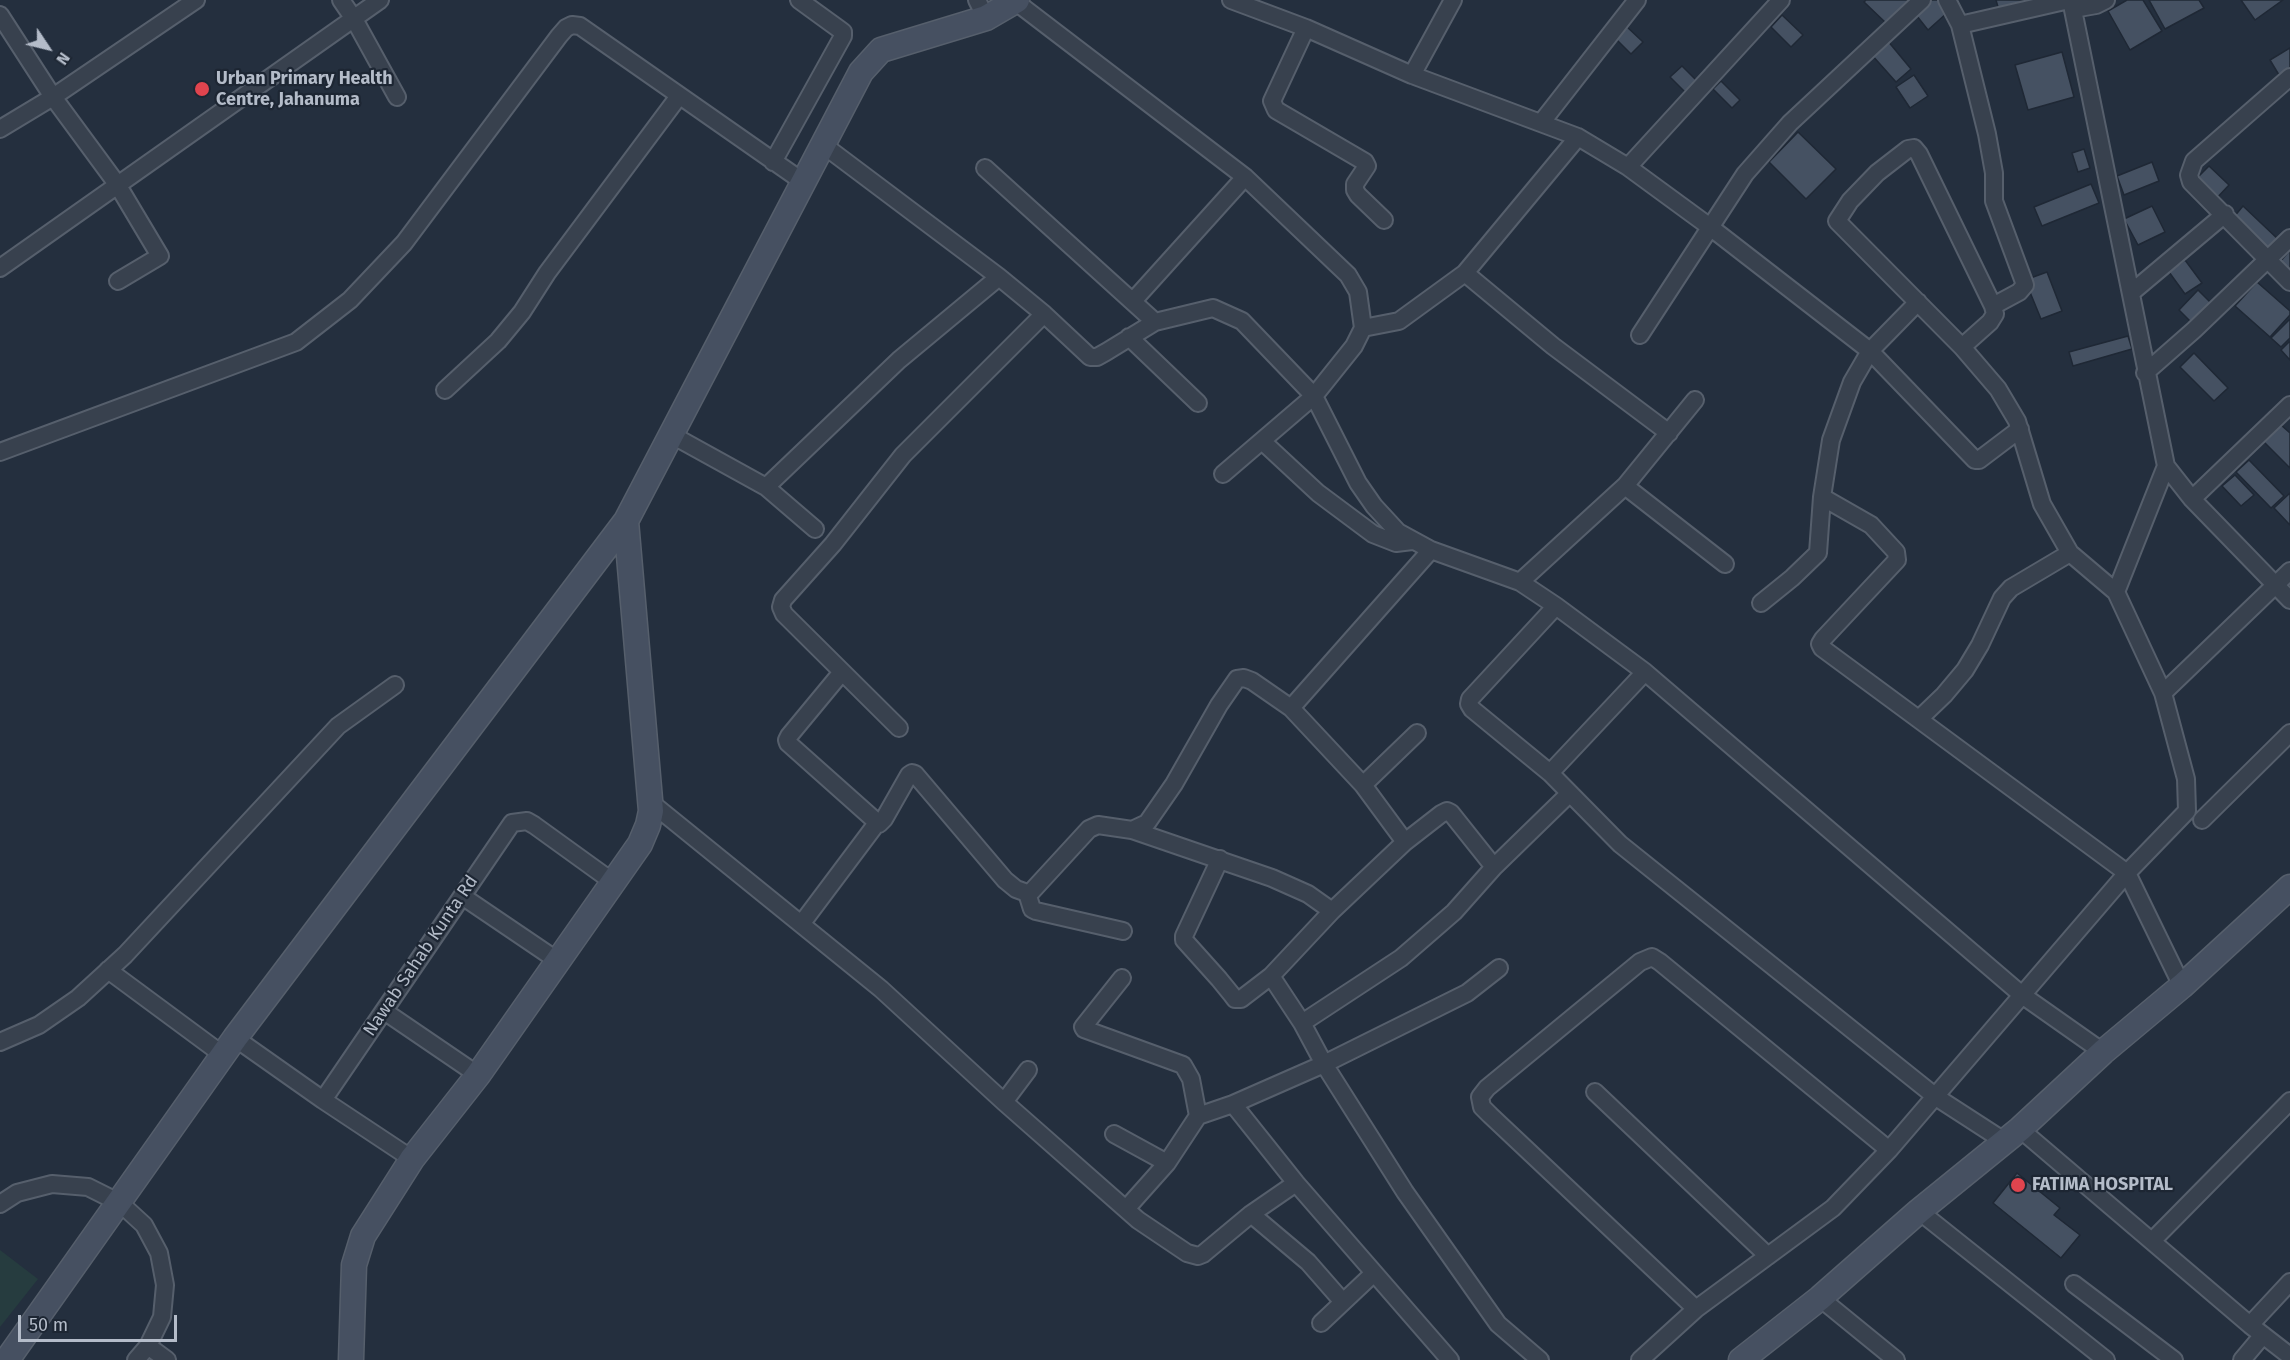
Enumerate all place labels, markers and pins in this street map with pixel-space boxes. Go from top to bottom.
place label: Urban Primary Health Centre, Jahanuma [216,68,393,110]
marker: Urban Primary Health Centre, Jahanuma [193,80,211,98]
place label: FATIMA HOSPITAL [2032,1174,2173,1196]
marker: FATIMA HOSPITAL [2009,1176,2027,1194]

